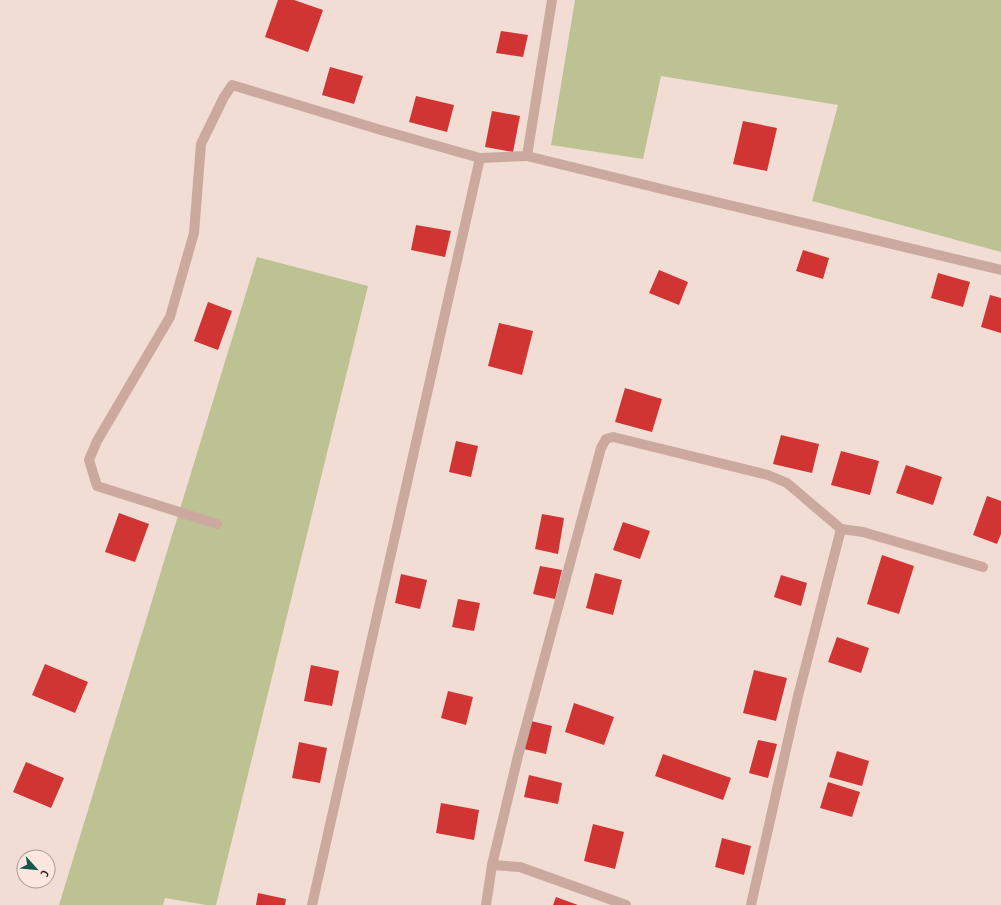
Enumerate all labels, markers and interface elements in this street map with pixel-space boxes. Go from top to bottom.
north arrow [16,849,56,889]
text: С [38,868,52,879]

